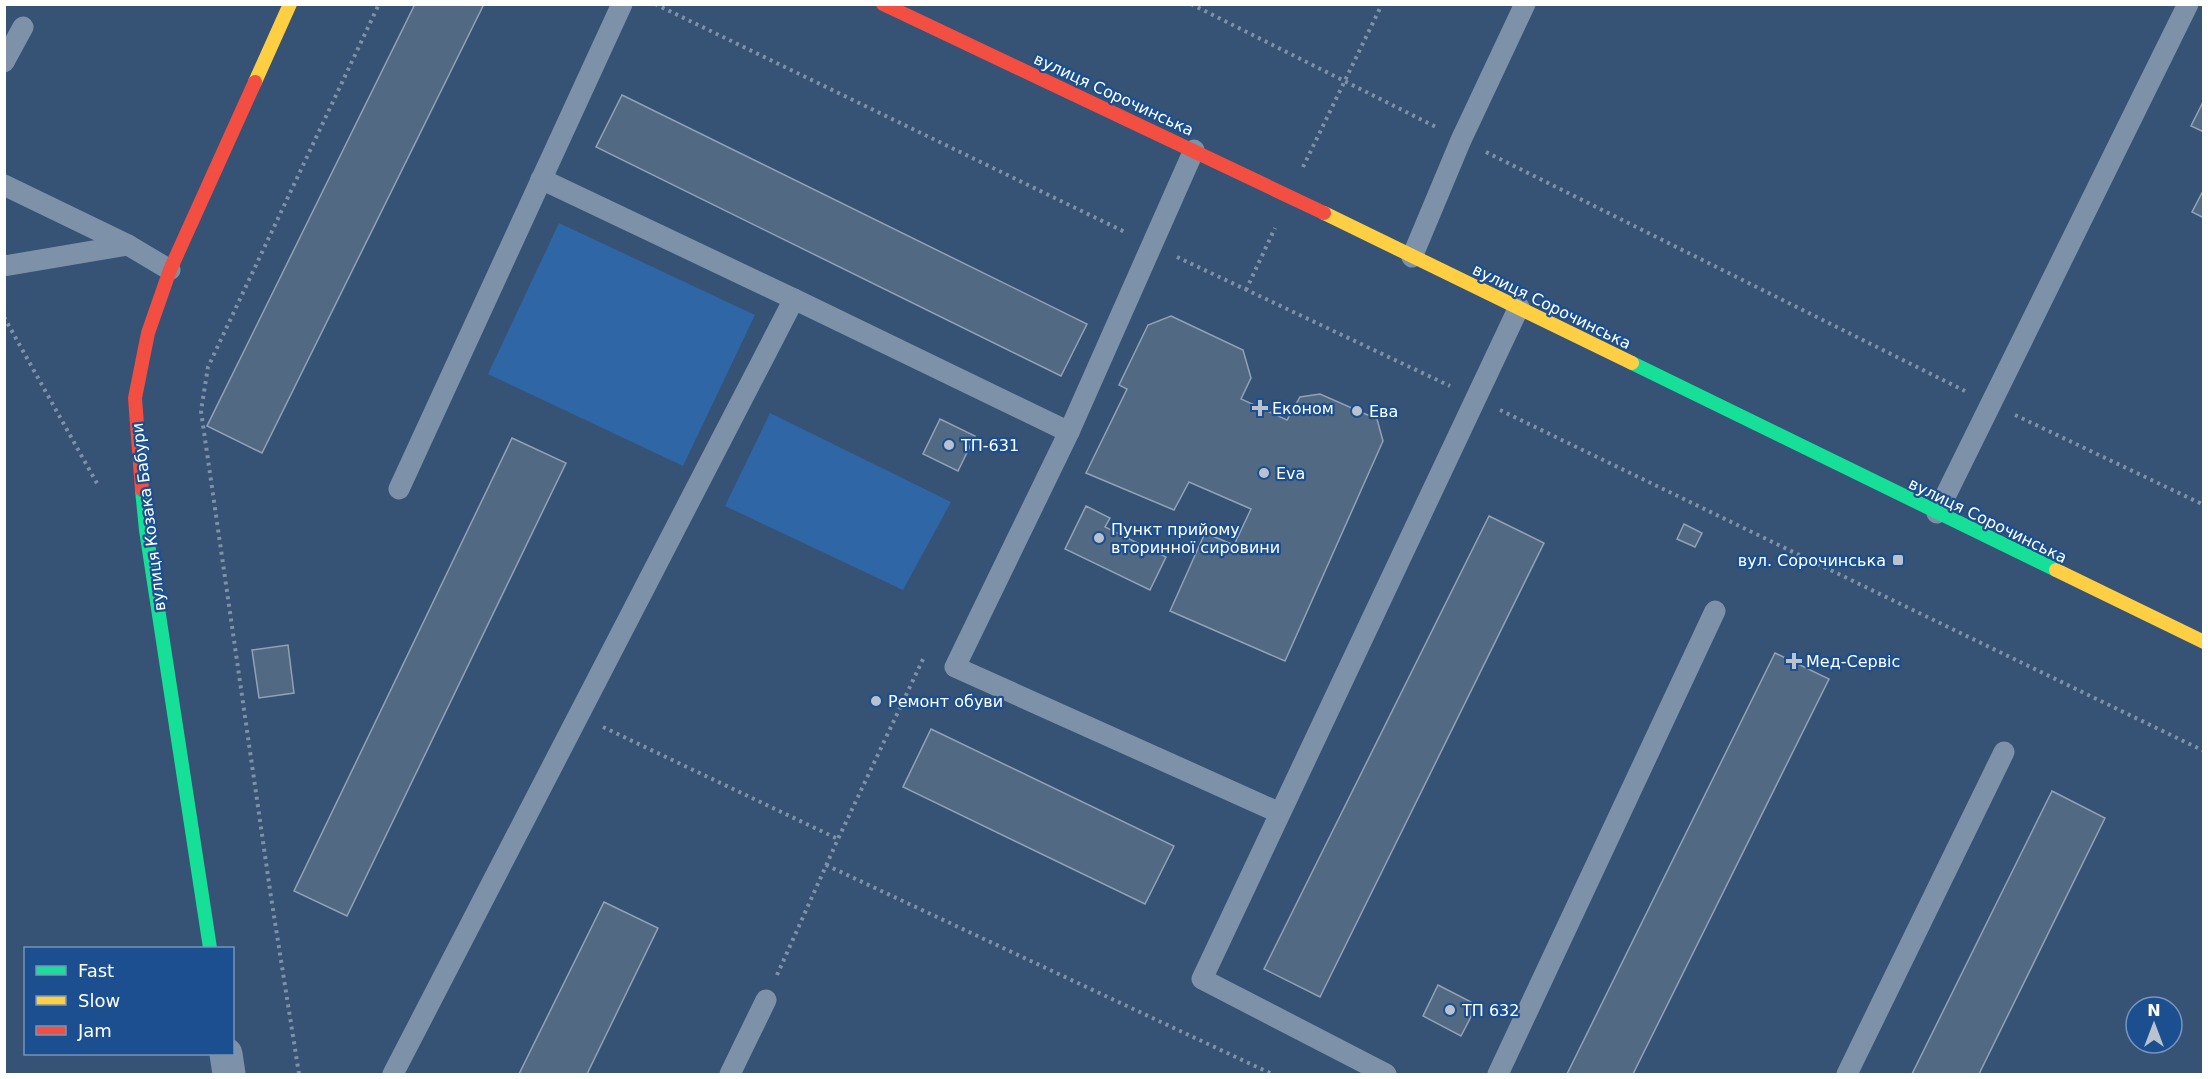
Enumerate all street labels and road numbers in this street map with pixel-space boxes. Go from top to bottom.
street label: вулиця Сорочинська [1031,49,1197,140]
street label: вулиця Сорочинська [1469,260,1634,353]
street label: вулиця Козака Бабури [128,422,169,612]
street label: вулиця Сорочинська [1905,474,2070,567]

